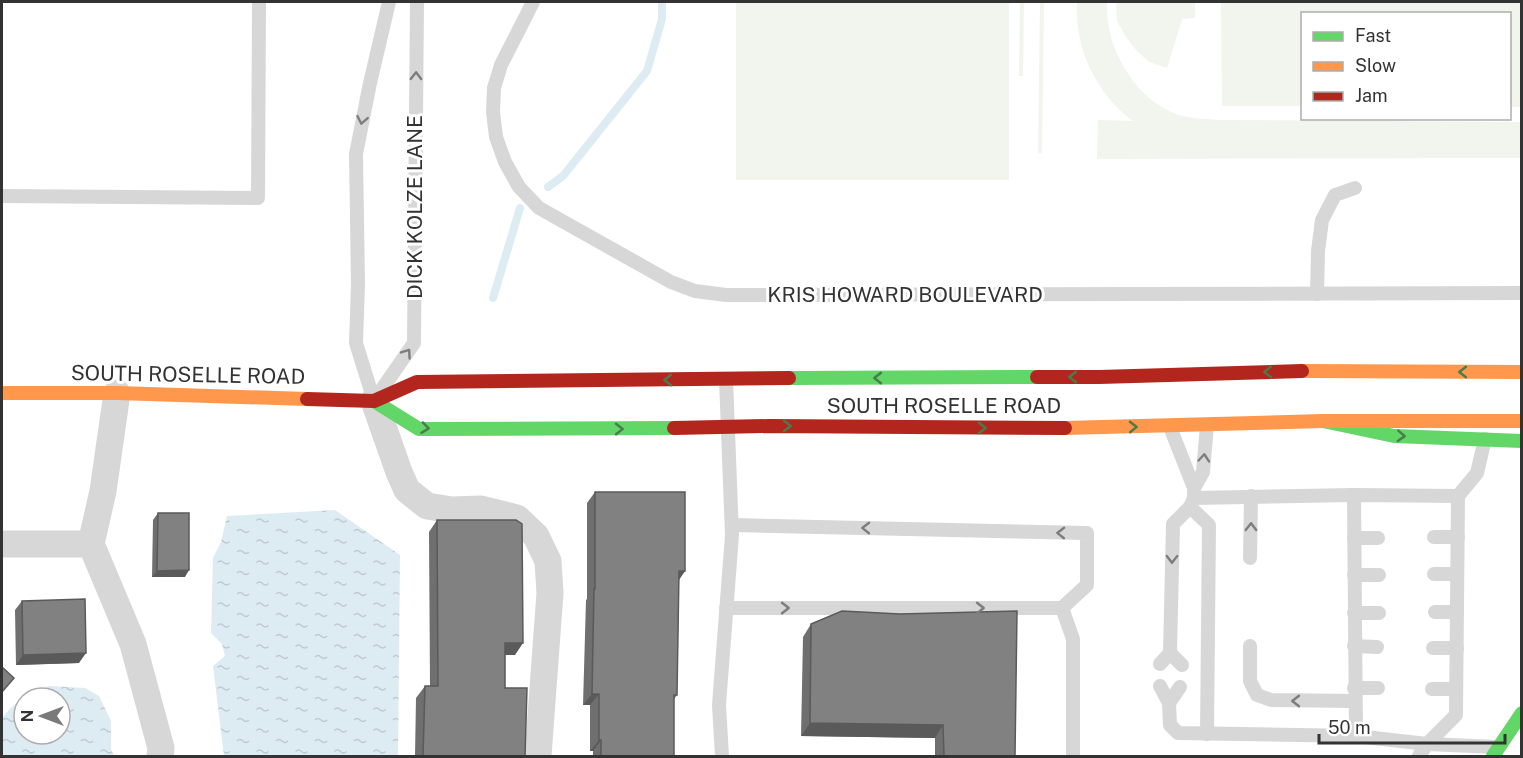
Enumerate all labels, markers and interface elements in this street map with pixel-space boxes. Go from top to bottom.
legend [1301,12,1511,120]
text: Fast [1355,25,1391,46]
text: Slow [1355,55,1396,76]
one-way arrow [410,71,422,80]
text: Jam [1355,85,1388,106]
one-way arrow [356,115,369,125]
street label: DICK KOLZE LANE [402,115,427,299]
street label: KRIS HOWARD BOULEVARD [767,282,1043,307]
one-way arrow [400,348,411,359]
street label: SOUTH ROSELLE ROAD [71,360,305,389]
one-way arrow [1264,366,1273,378]
one-way arrow [1459,366,1468,378]
one-way arrow [1069,371,1078,383]
one-way arrow [874,372,883,384]
one-way arrow [663,374,672,386]
street label: SOUTH ROSELLE ROAD [827,393,1061,418]
one-way arrow [782,420,791,432]
one-way arrow [420,421,430,434]
one-way arrow [1129,421,1138,433]
one-way arrow [615,422,624,435]
one-way arrow [977,422,986,434]
one-way arrow [1396,430,1405,443]
one-way arrow [1197,453,1210,462]
one-way arrow [861,522,870,534]
one-way arrow [1244,523,1257,532]
one-way arrow [1056,526,1065,539]
one-way arrow [1166,554,1179,563]
one-way arrow [780,602,789,614]
one-way arrow [975,602,984,614]
north arrow [12,686,72,746]
one-way arrow [1291,695,1300,707]
scale bar [1319,707,1505,745]
text: N [18,710,37,722]
text: 50 m [1328,717,1371,738]

